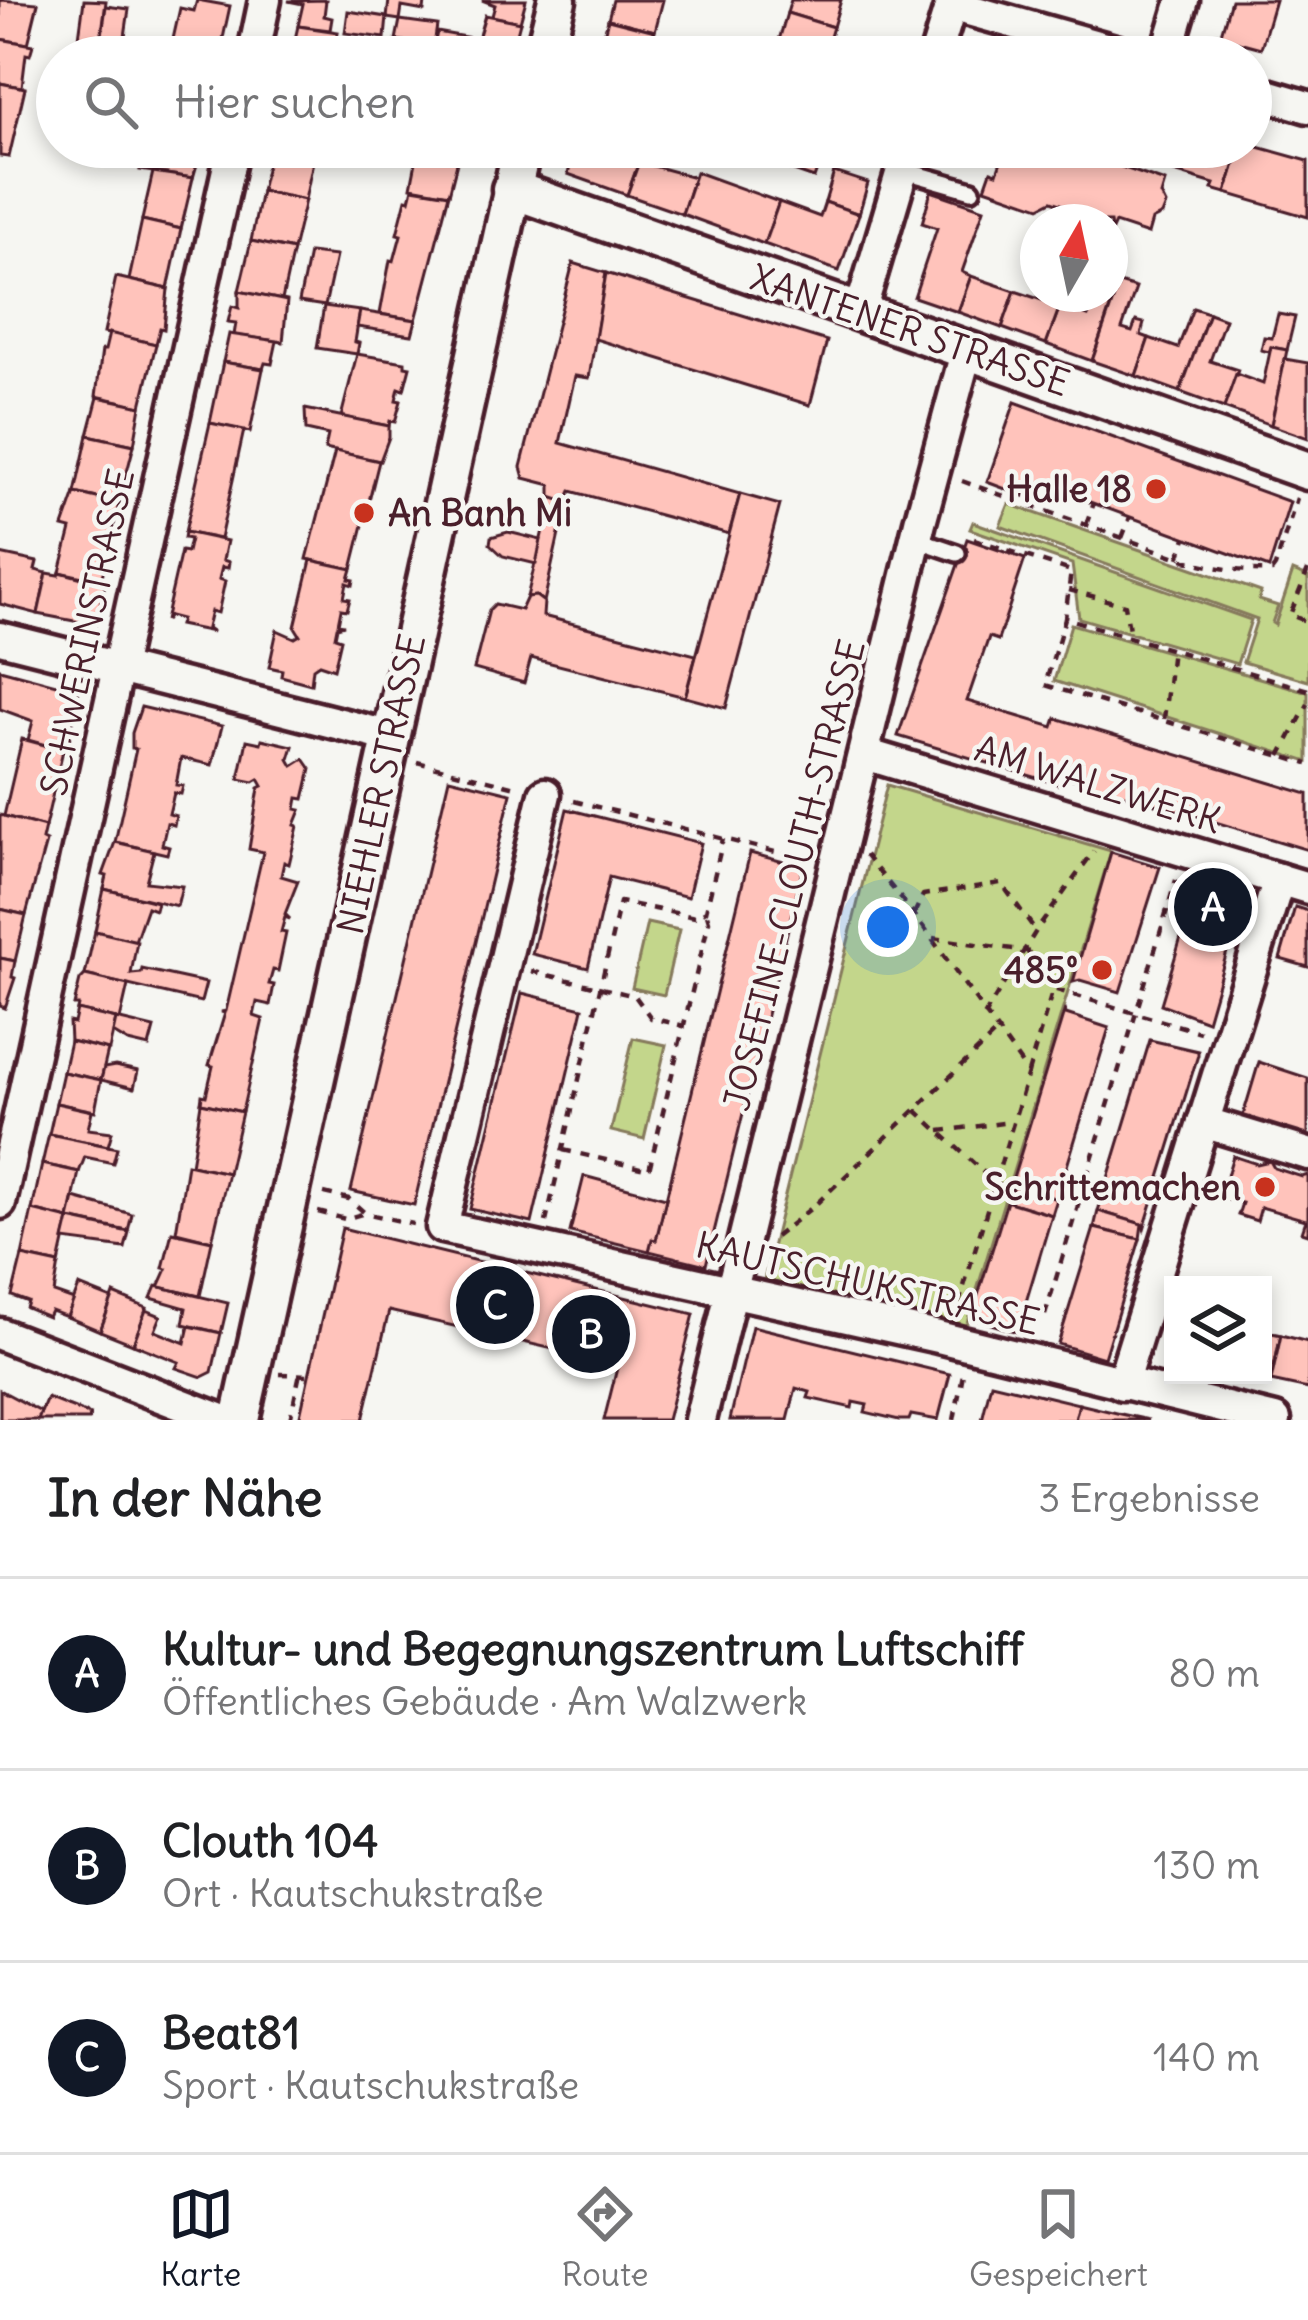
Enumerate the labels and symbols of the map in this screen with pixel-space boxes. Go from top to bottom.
north arrow [1020,204,1128,312]
street label: XANTENER STRASSE [745,255,1075,406]
street label: SCHWERINSTRASSE [31,465,144,799]
place label: Halle 18 [1006,467,1132,512]
marker: Halle 18 [1143,476,1169,502]
place label: An Banh Mi [388,491,572,536]
marker: An Banh Mi [351,500,377,526]
street label: NIEHLER STRASSE [328,630,435,938]
street label: JOSEFINE-CLOUTH-STRASSE [714,635,875,1115]
street label: AM WALZWERK [969,726,1226,843]
pin: A [1174,862,1252,952]
your location [858,897,918,957]
place label: 485° [1004,948,1078,993]
marker: 485° [1089,957,1115,983]
place label: Schrittemachen [985,1165,1241,1210]
marker: Schrittemachen [1252,1174,1278,1200]
street label: KAUTSCHUKSTRASSE [692,1222,1044,1345]
pin: C [456,1260,534,1350]
pin: B [552,1289,630,1379]

